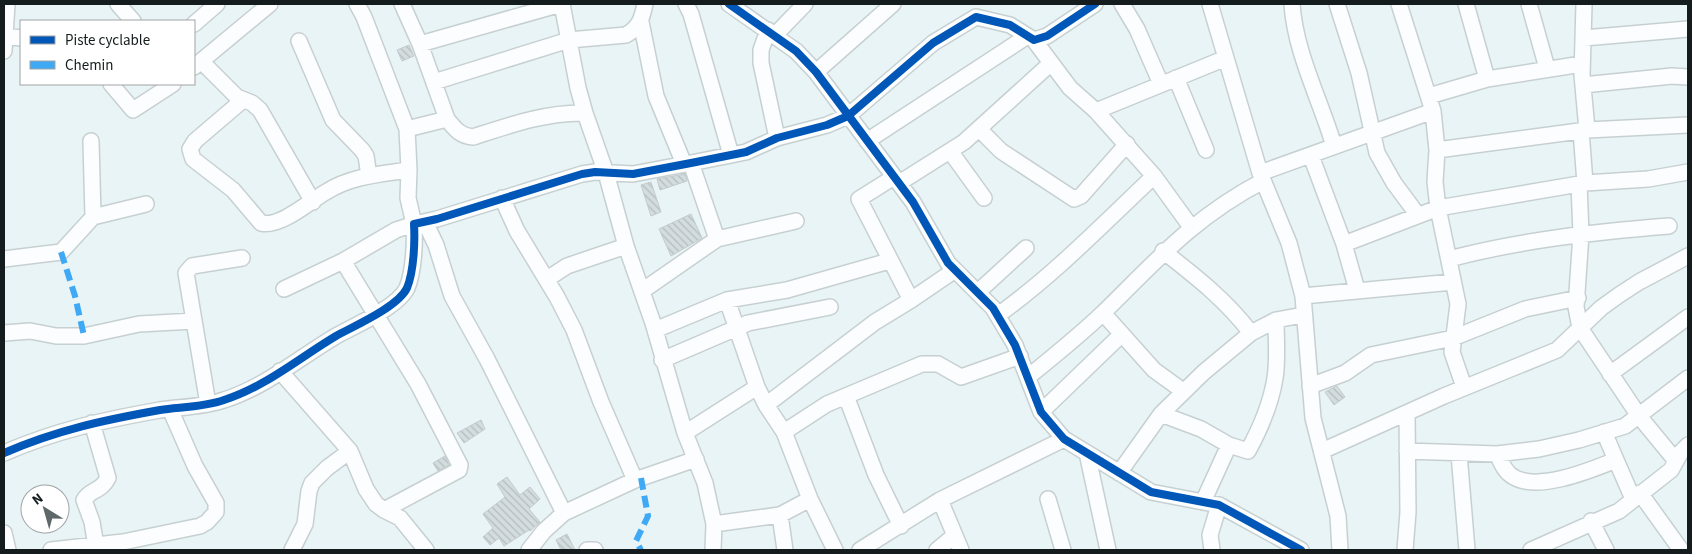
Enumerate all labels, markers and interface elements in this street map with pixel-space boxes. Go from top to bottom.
legend [20,20,195,85]
text: Piste cyclable [65,30,150,51]
text: Chemin [65,55,114,76]
north arrow [20,484,70,534]
text: N [28,489,48,510]

